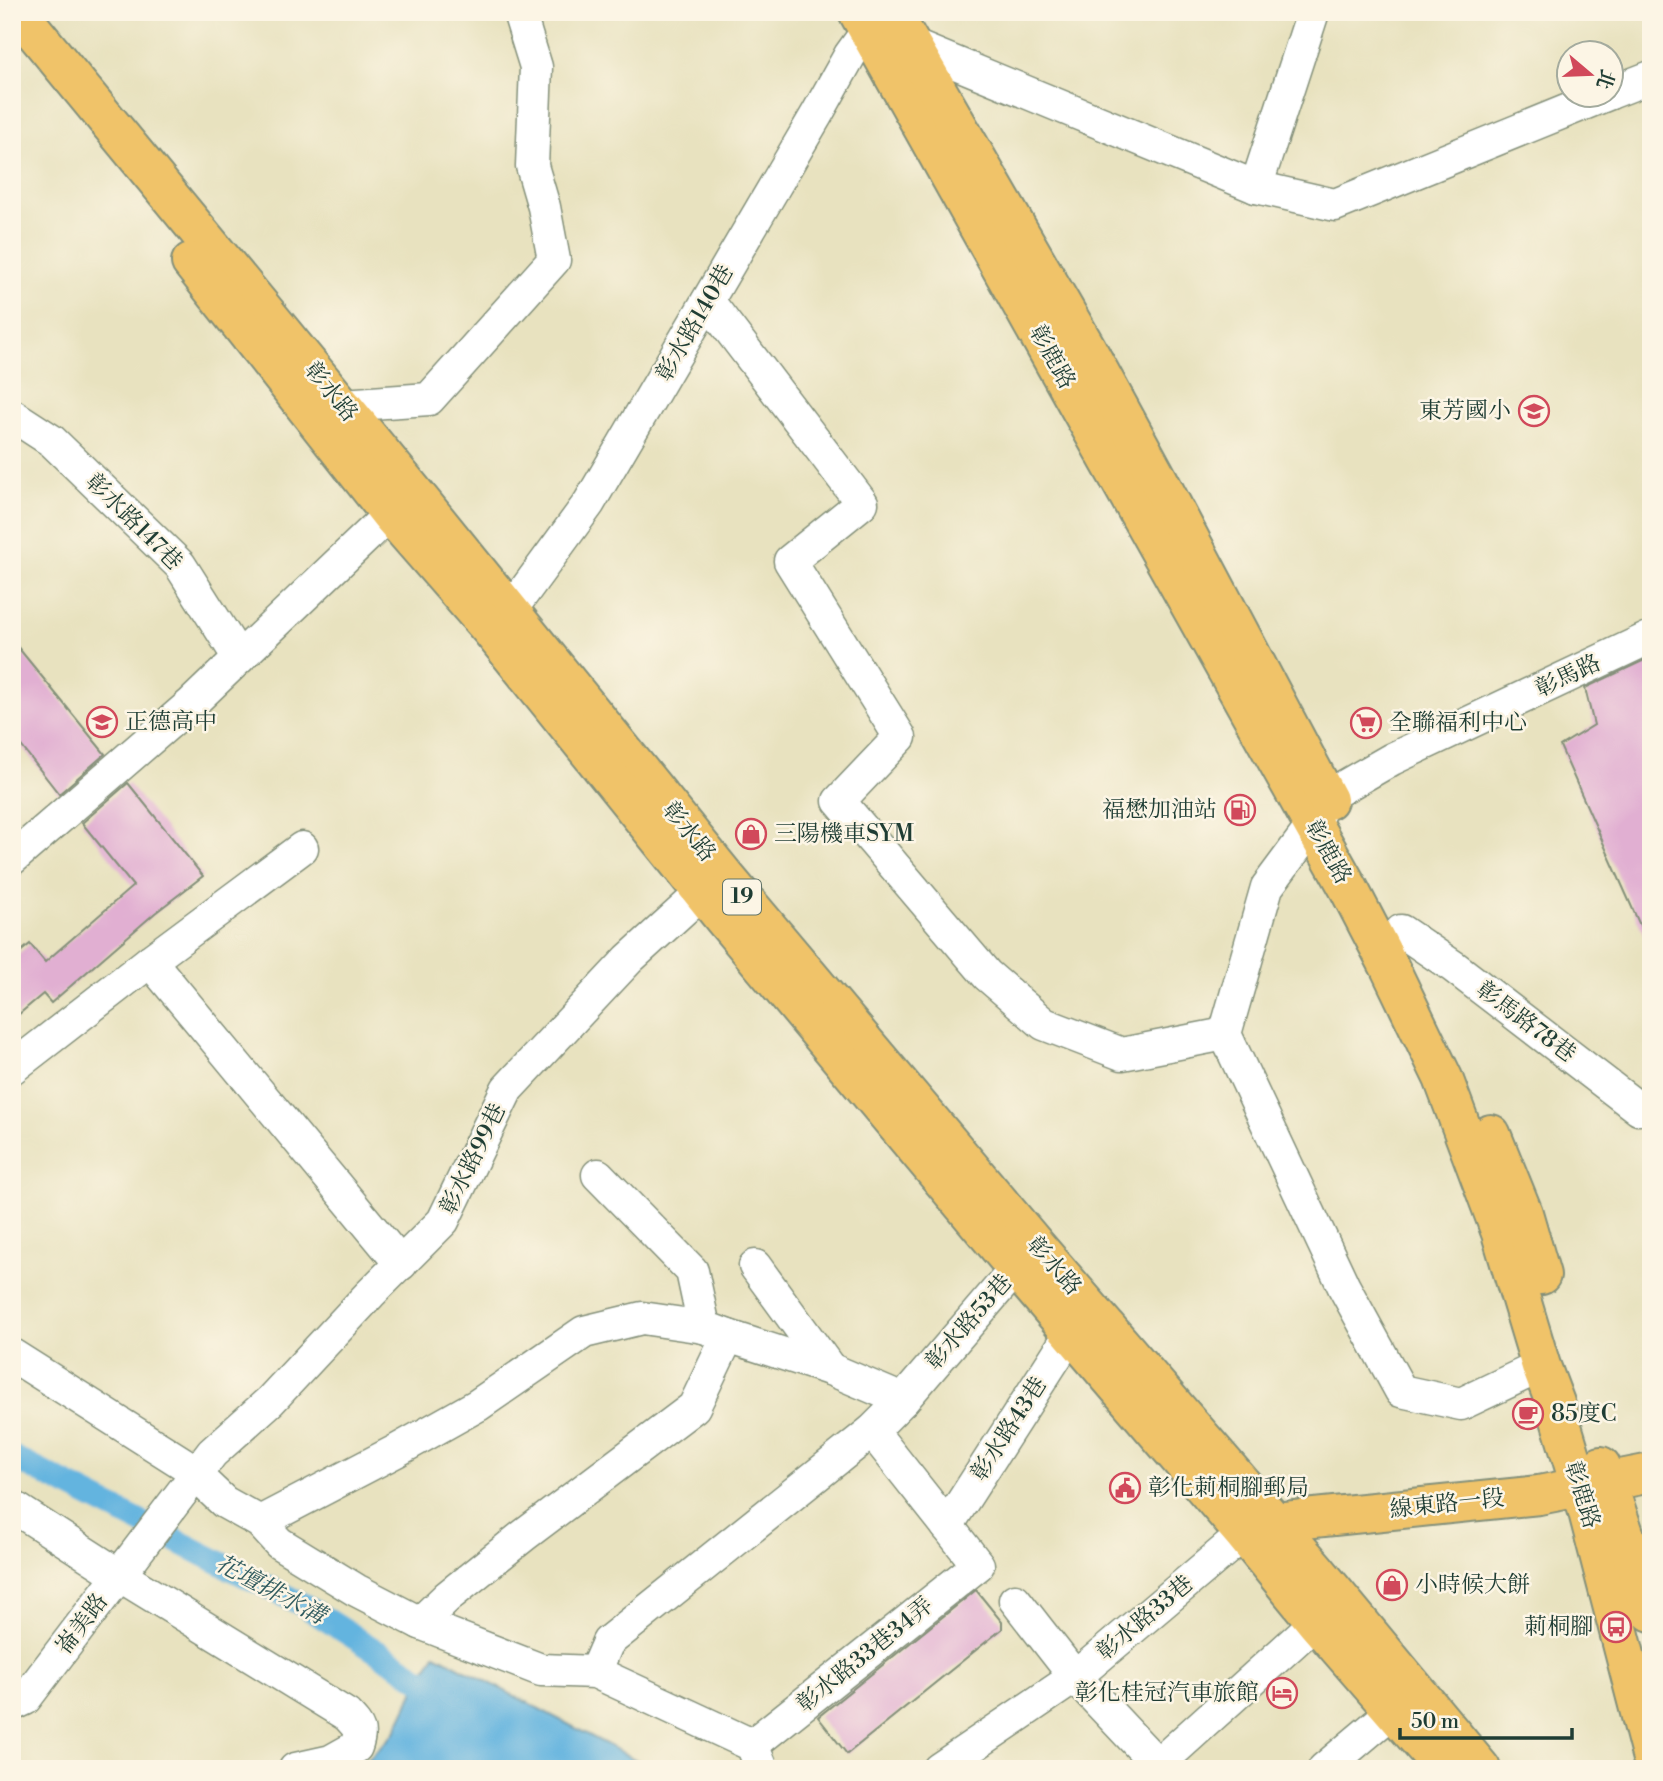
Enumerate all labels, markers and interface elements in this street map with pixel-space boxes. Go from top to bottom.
north arrow [1554,38,1624,108]
text: 北 [1591,66,1620,92]
street label: 彰水路140巷 [650,260,740,386]
street label: 彰鹿路 [1023,320,1081,394]
street label: 彰水路 [298,356,364,428]
school or university icon: 東芳國小 [1517,394,1551,428]
place label: 東芳國小 [1419,397,1511,425]
street label: 彰水路147巷 [80,468,188,576]
street label: 彰馬路 [1531,649,1605,703]
school or university icon: 正德高中 [85,705,119,739]
supermarket icon: 全聯福利中心 [1349,706,1383,740]
place label: 正德高中 [125,708,217,736]
place label: 全聯福利中心 [1389,709,1527,737]
fuel station icon: 福懋加油站 [1223,793,1257,827]
street label: 彰水路 [656,796,722,868]
place label: 福懋加油站 [1102,796,1217,824]
street label: 彰鹿路 [1299,815,1357,889]
shop icon: 三陽機車SYM [734,817,768,851]
place label: 三陽機車SYM [774,820,915,848]
road number: 19 [723,880,761,914]
street label: 彰馬路78巷 [1471,976,1581,1068]
street label: 彰水路99巷 [434,1099,512,1219]
street label: 彰水路 [1021,1231,1087,1301]
street label: 彰水路53巷 [920,1269,1018,1375]
street label: 彰水路43巷 [965,1372,1053,1486]
cafe icon: 85度C [1511,1397,1545,1431]
place label: 85度C [1551,1400,1617,1428]
street label: 彰鹿路 [1559,1458,1605,1532]
public building icon: 彰化莿桐腳郵局 [1108,1471,1142,1505]
place label: 彰化莿桐腳郵局 [1148,1474,1309,1502]
street label: 線東路一段 [1388,1484,1506,1524]
water label: 花壇排水溝 [210,1549,334,1633]
shop icon: 小時候大餅 [1375,1568,1409,1602]
street label: 彰水路33巷 [1091,1570,1199,1666]
place label: 小時候大餅 [1415,1571,1530,1599]
street label: 崙美路 [50,1588,114,1660]
street label: 彰水路33巷34弄 [791,1592,939,1718]
bus stop icon: 莿桐腳 [1599,1610,1633,1644]
place label: 莿桐腳 [1524,1613,1593,1641]
hotel icon: 彰化桂冠汽車旅館 [1265,1676,1299,1710]
place label: 彰化桂冠汽車旅館 [1075,1679,1259,1707]
scale bar [1400,1697,1572,1741]
text: 50 m [1411,1709,1459,1735]

